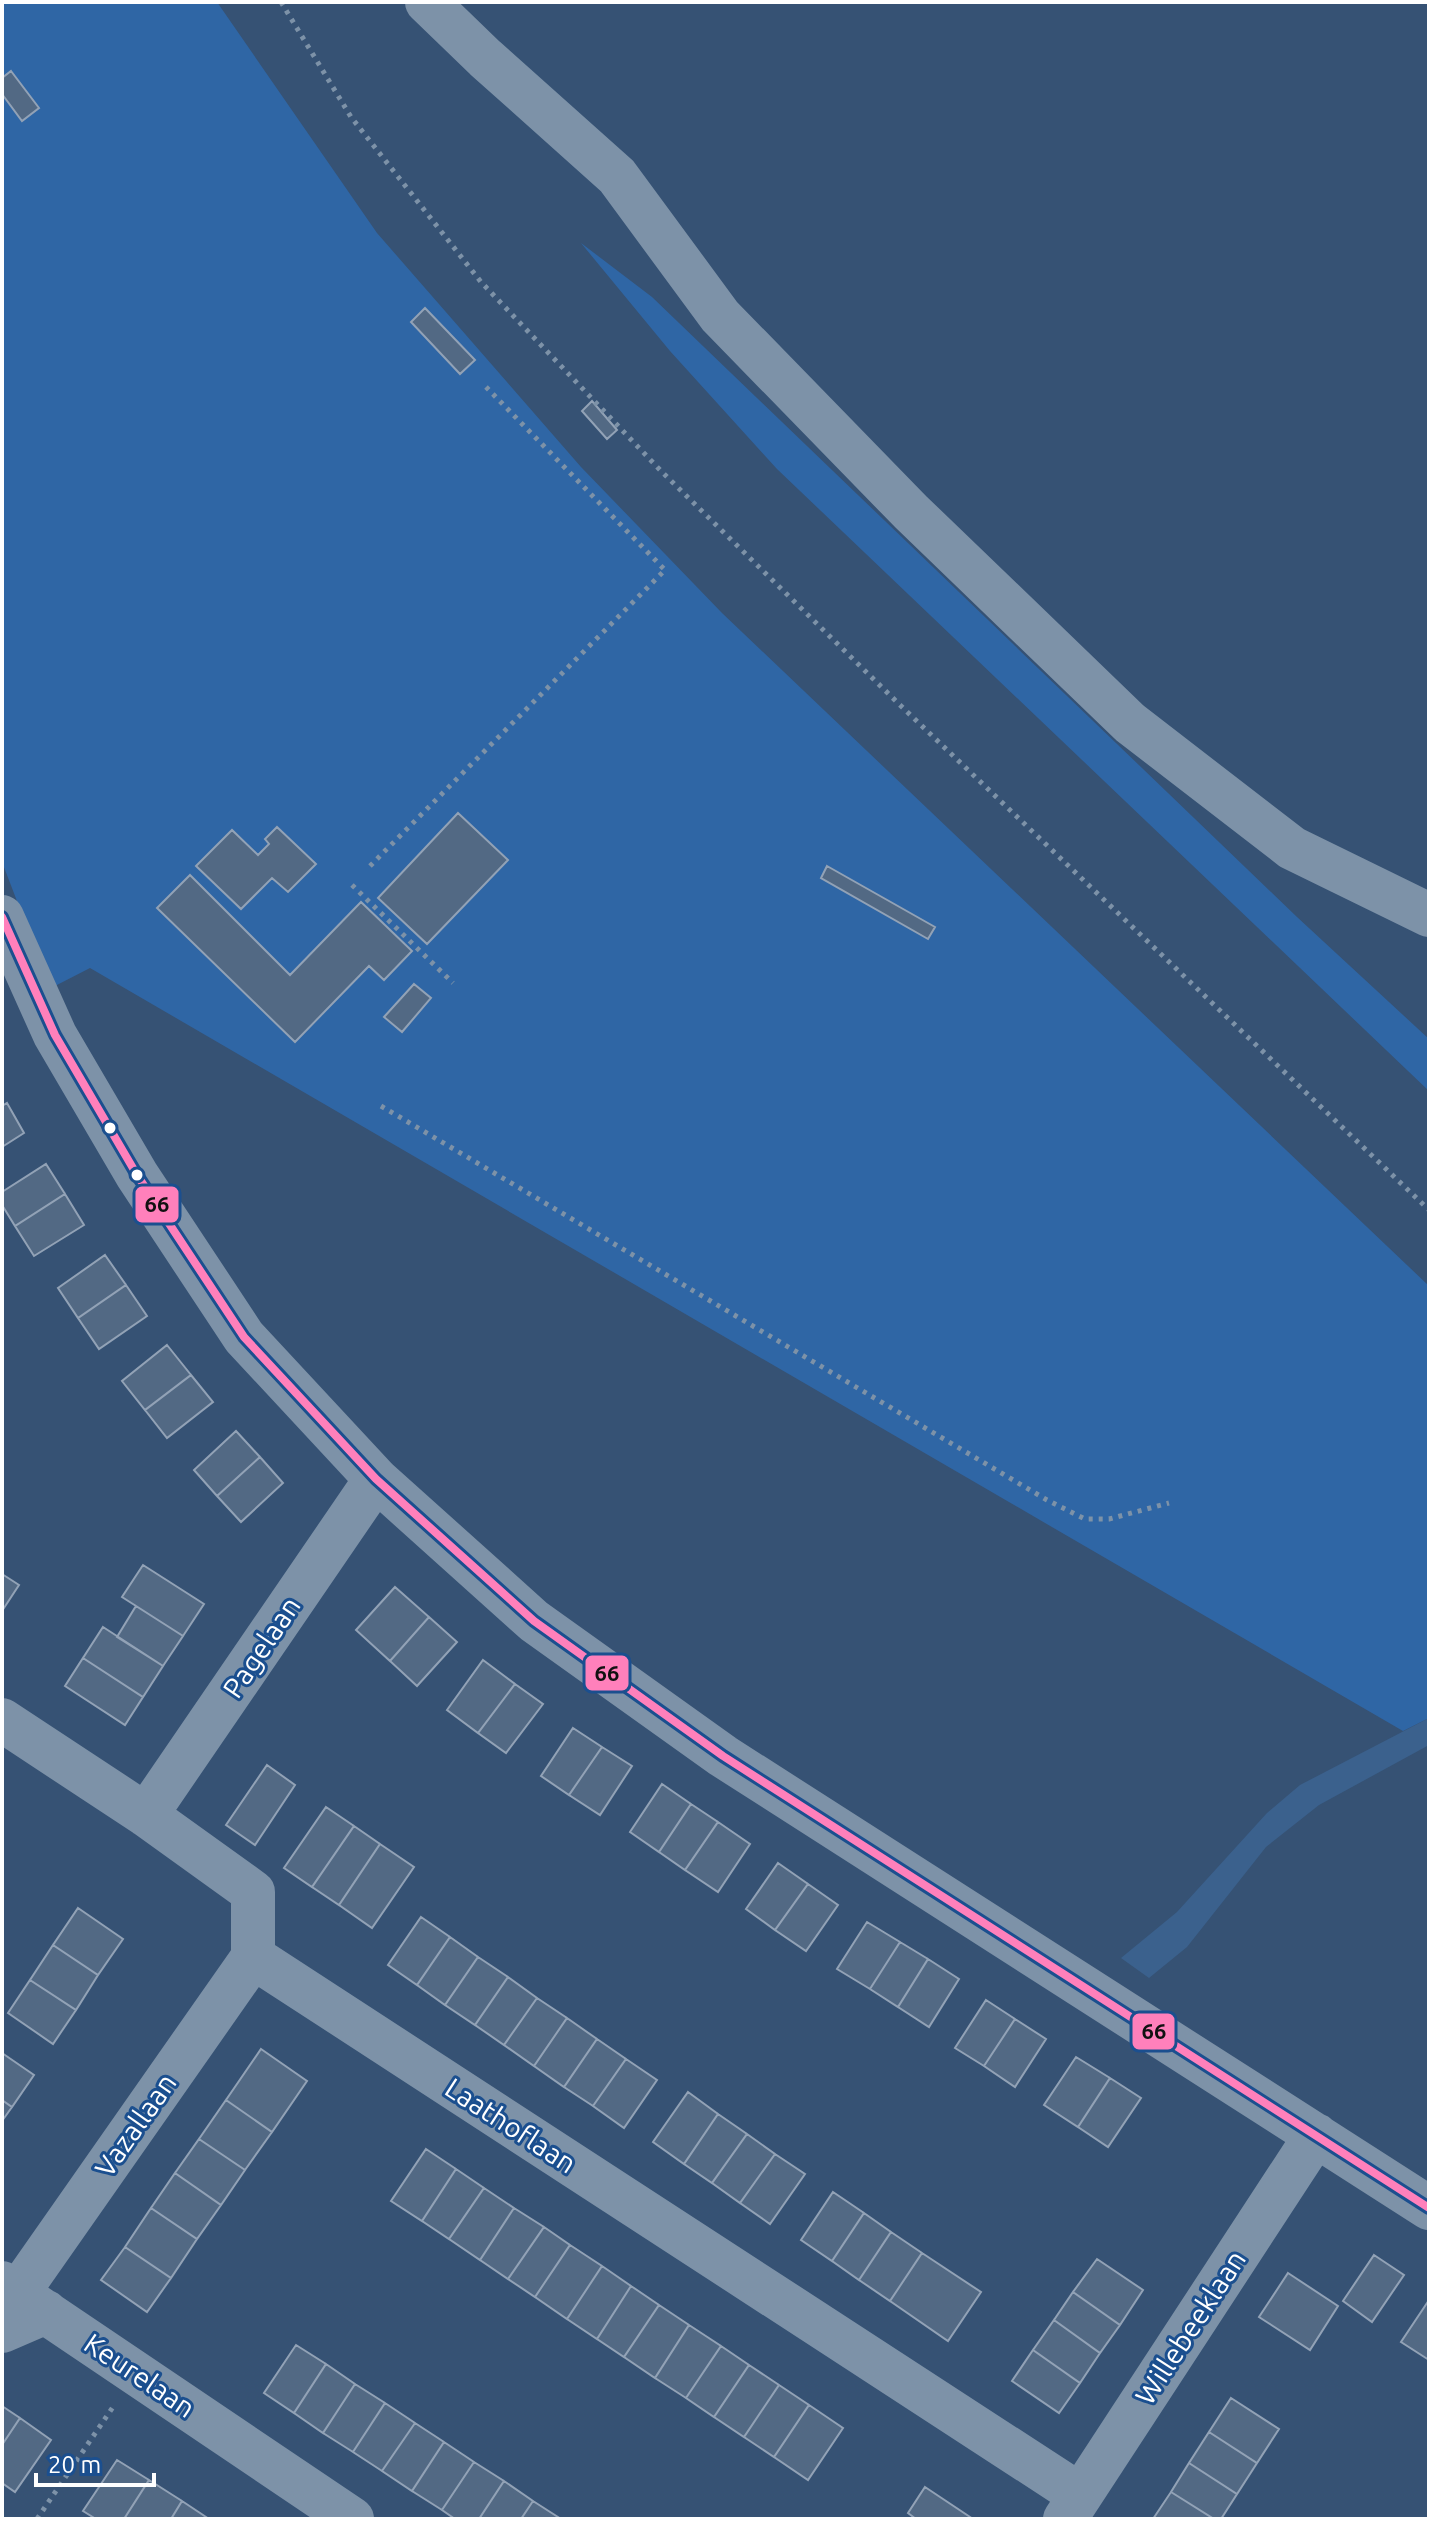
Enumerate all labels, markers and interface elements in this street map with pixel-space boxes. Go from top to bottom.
unlabelled marker [102,1120,118,1136]
unlabelled marker [129,1167,145,1183]
line badge: 66 [134,1185,180,1224]
text: 66 [145,1191,169,1216]
street label: Pagelaan [216,1591,306,1703]
line badge: 66 [584,1654,630,1692]
text: 66 [595,1660,619,1685]
line badge: 66 [1131,2012,1176,2051]
text: 66 [1142,2018,1166,2043]
street label: Vazallaan [88,2068,182,2182]
street label: Laathoflaan [440,2071,582,2179]
street label: Willebeeklaan [1129,2244,1251,2410]
street label: Keurelaan [79,2327,201,2423]
scale bar [36,2437,154,2487]
text: 20 m [48,2451,101,2478]

